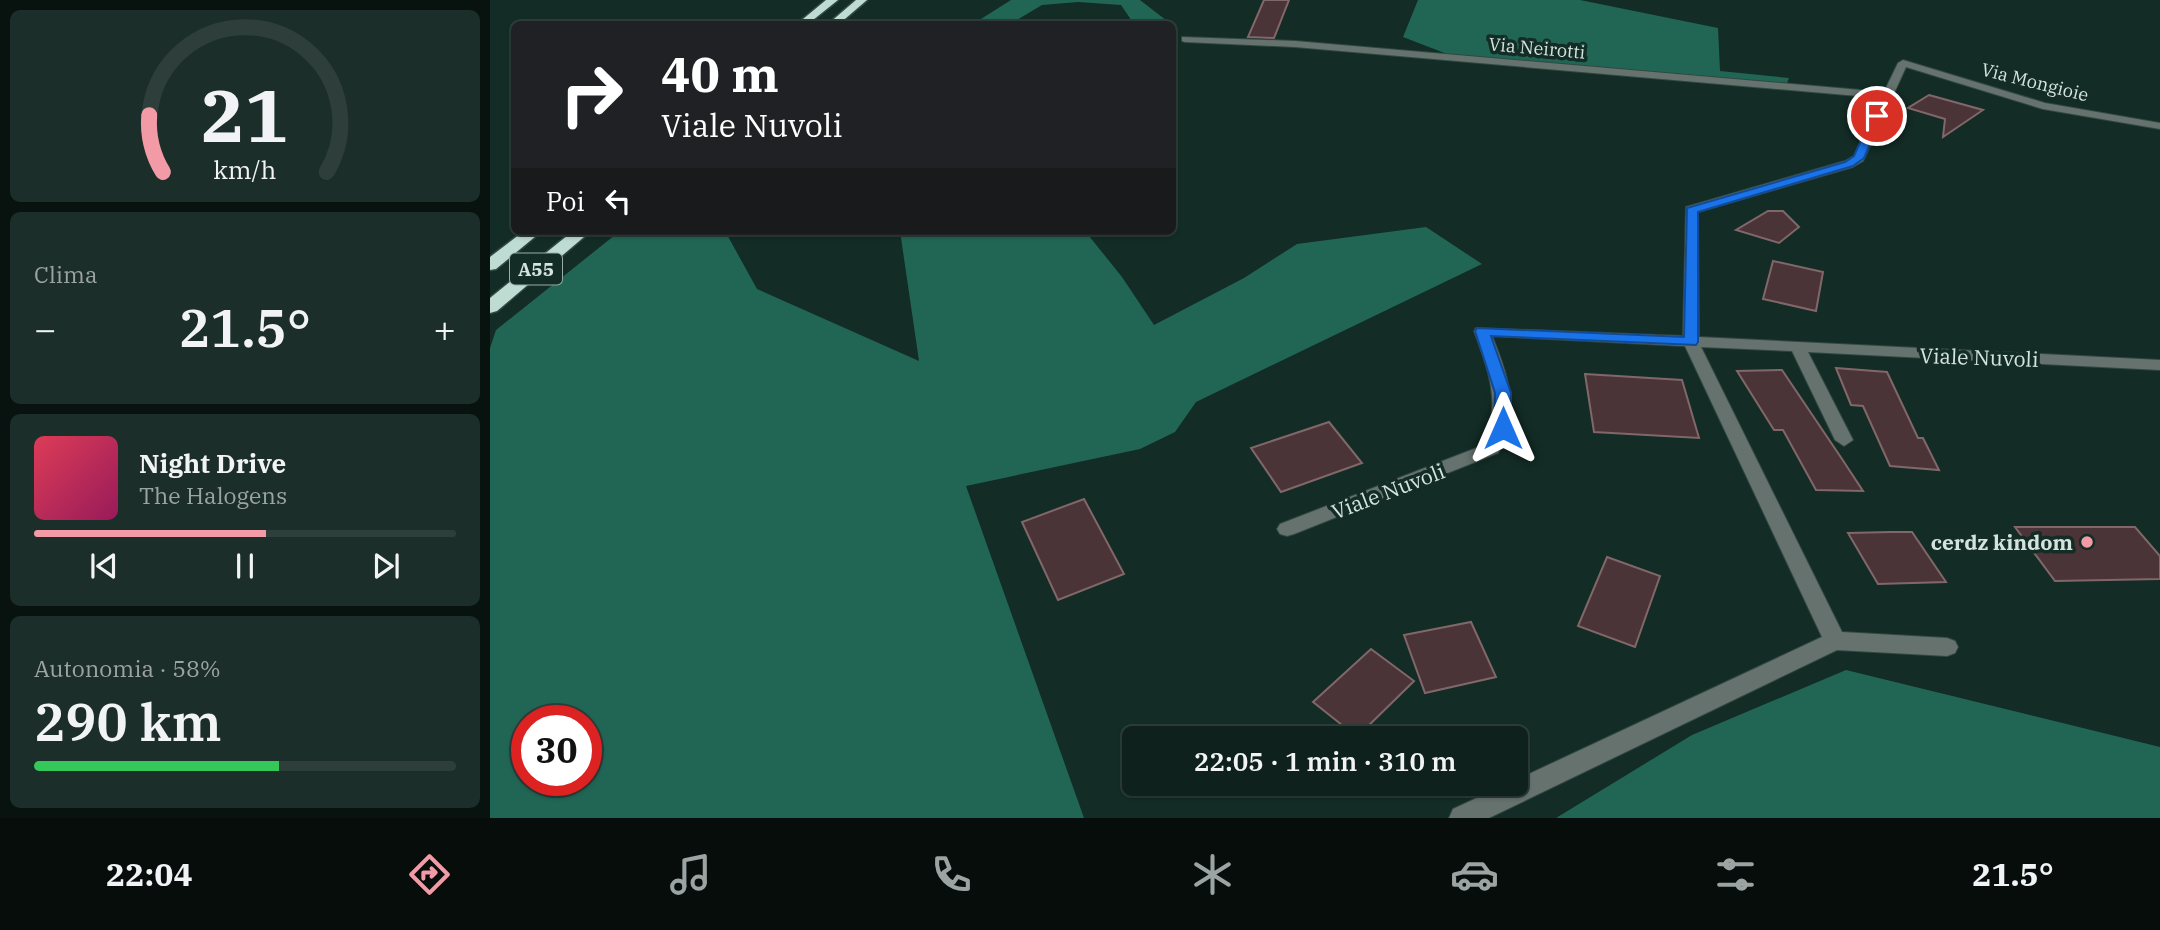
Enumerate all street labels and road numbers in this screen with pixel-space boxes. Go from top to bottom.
street label: Via Neirotti [1488,32,1587,64]
street label: Via Mongioie [1979,58,2091,106]
road number: A55 [510,254,562,284]
street label: Viale Nuvoli [1919,341,2039,373]
street label: Viale Nuvoli [1327,457,1449,525]

